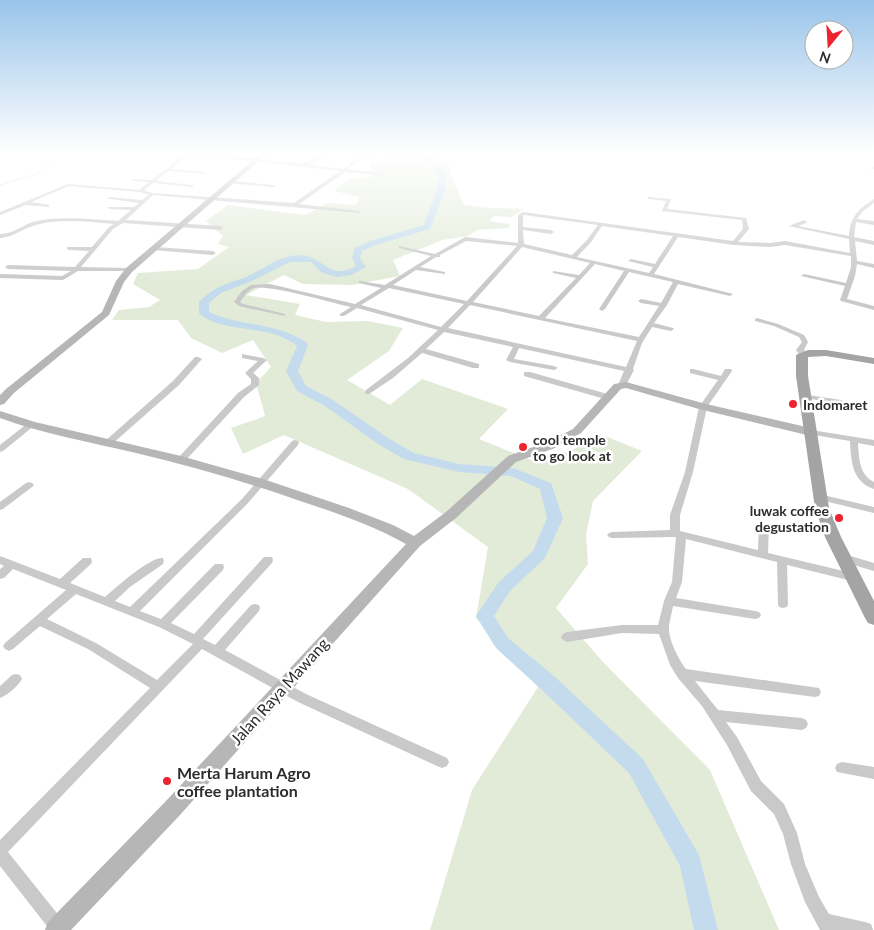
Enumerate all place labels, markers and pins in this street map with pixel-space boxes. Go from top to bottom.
place label: Indomaret [803,396,868,413]
marker: Indomaret [787,398,799,410]
place label: cool temple to go look at [533,431,612,464]
marker: cool temple to go look at [517,441,529,453]
place label: luwak coffee degustation [750,502,830,535]
marker: luwak coffee degustation [833,512,845,524]
place label: Merta Harum Agro coffee plantation [177,763,311,800]
marker: Merta Harum Agro coffee plantation [161,775,173,787]

